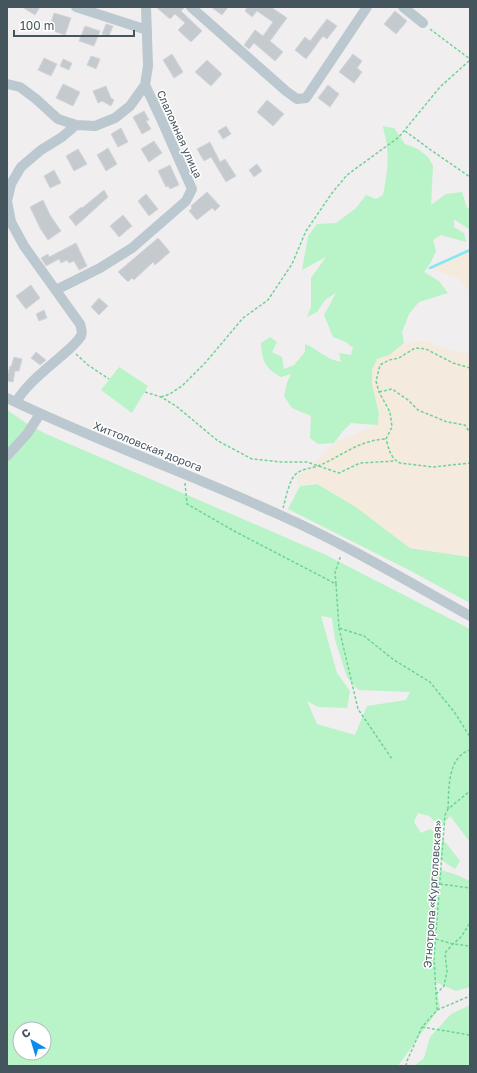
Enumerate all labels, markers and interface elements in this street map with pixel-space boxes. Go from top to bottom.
scale bar [14,12,134,38]
text: 100 m [20,18,54,33]
street label: Слаломная улица [155,88,205,180]
street label: Хиттоловская дорога [92,418,204,474]
street label: Этнотропа «Курголовская» [420,820,444,968]
north arrow [12,1021,52,1061]
text: С [18,1025,33,1040]

